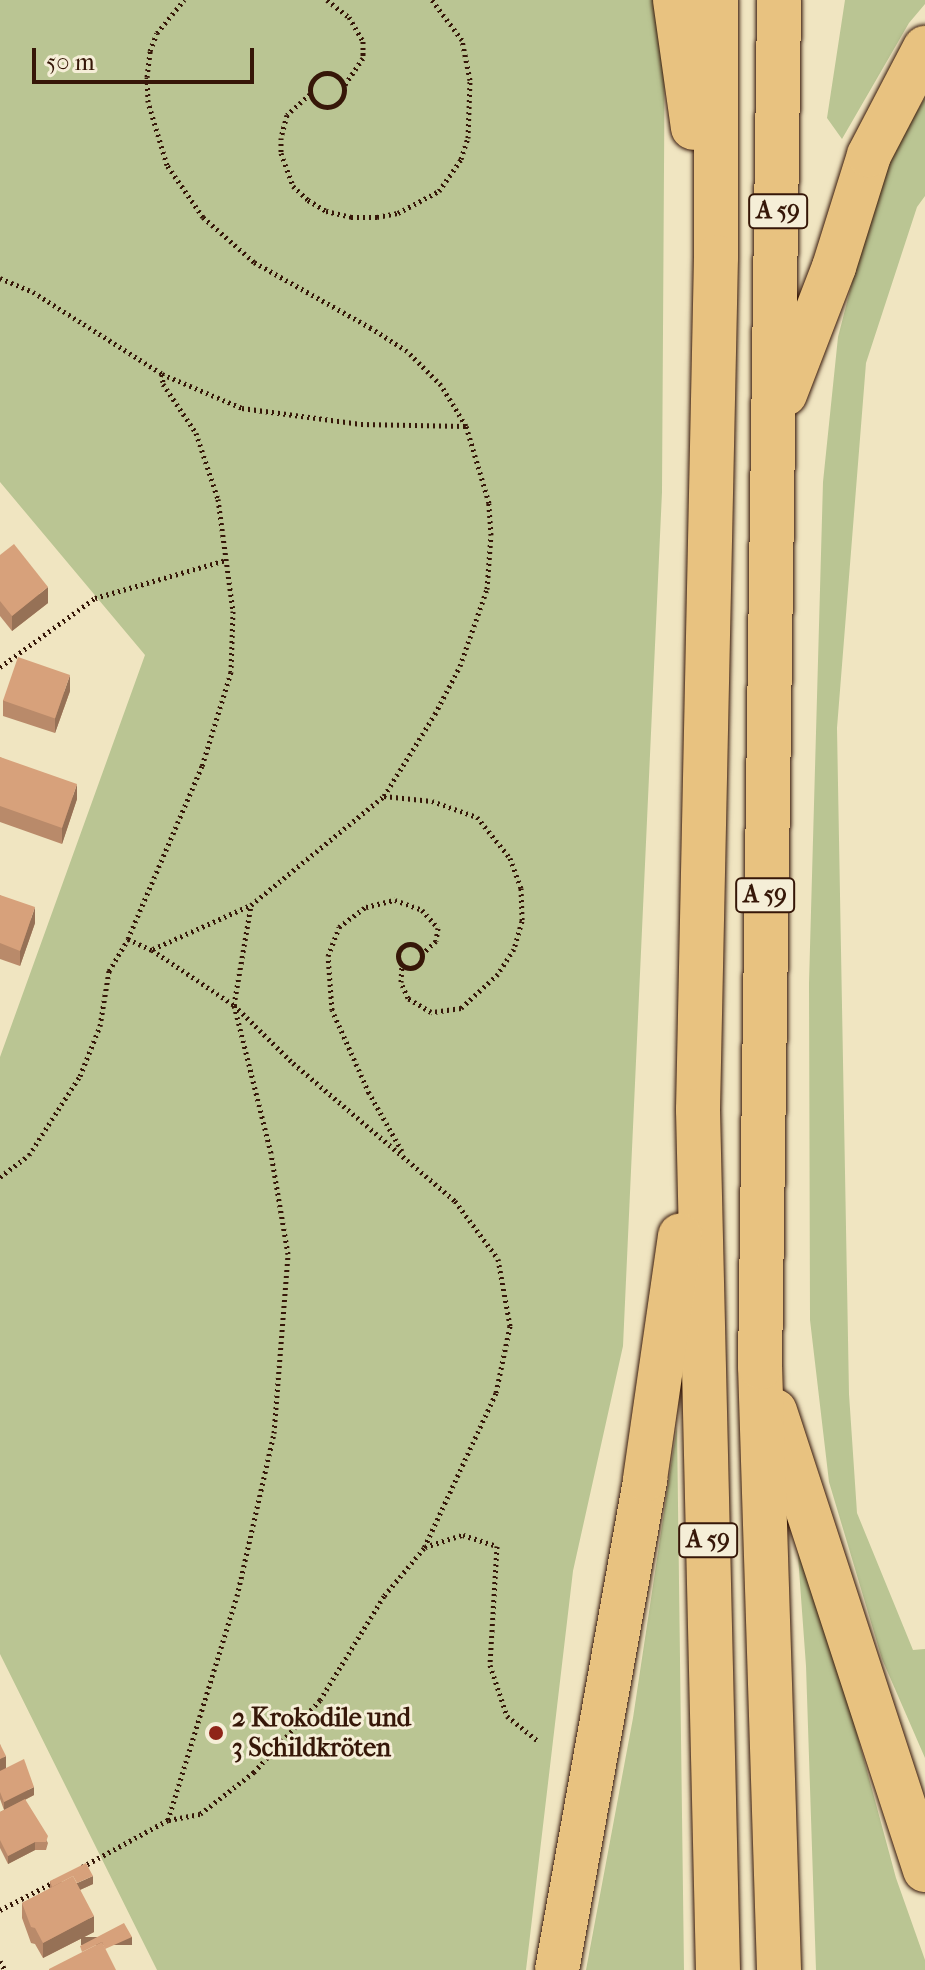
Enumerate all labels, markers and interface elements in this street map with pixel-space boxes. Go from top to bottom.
scale bar [36,32,258,82]
text: 50 m [46,48,95,76]
road number: A 59 [748,191,808,231]
road number: A 59 [735,875,795,915]
road number: A 59 [678,1520,738,1560]
place label: 2 Krokodile und 3 Schildkröten [232,1702,411,1764]
marker: 2 Krokodile und 3 Schildkröten [207,1724,225,1742]

